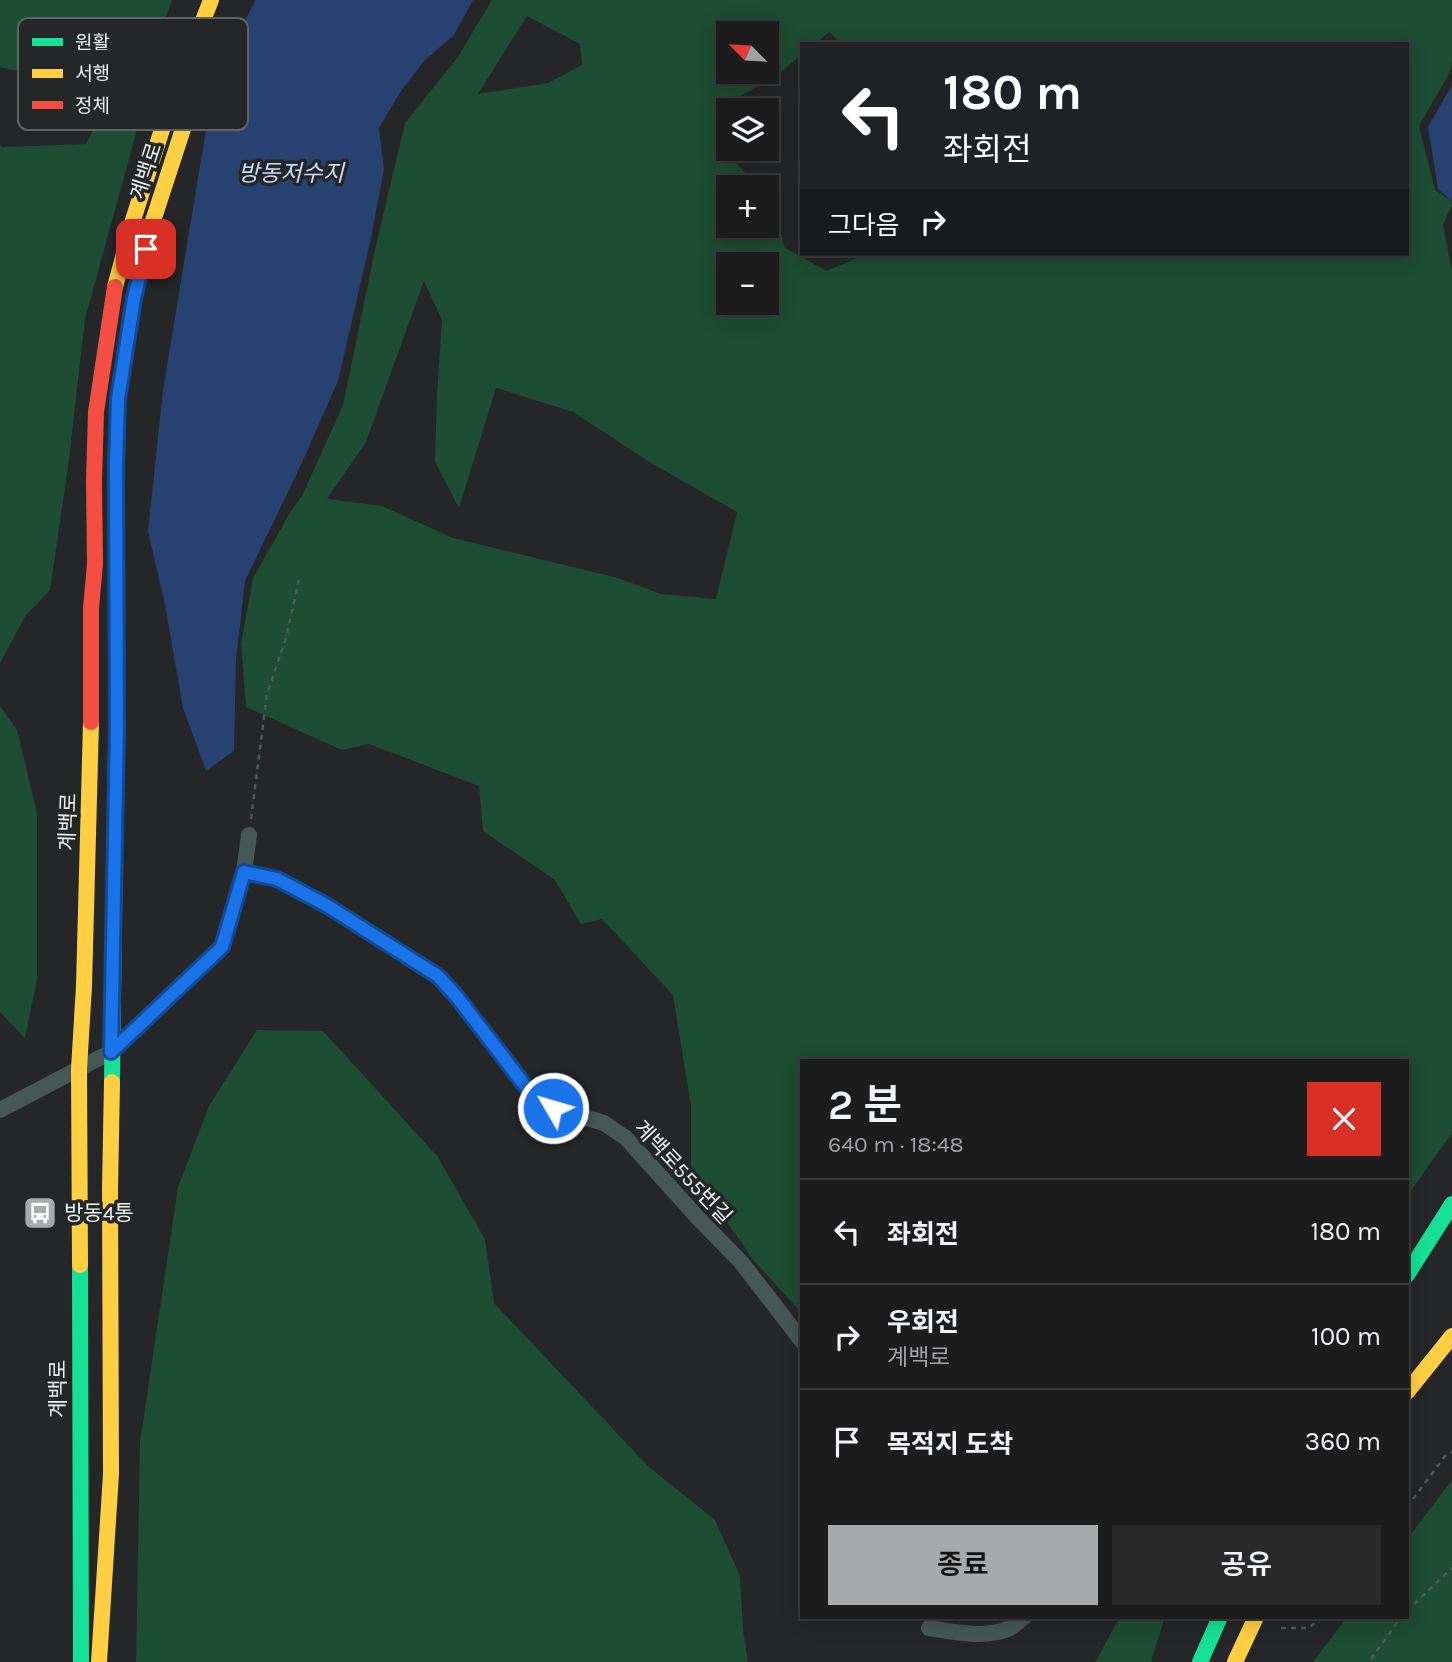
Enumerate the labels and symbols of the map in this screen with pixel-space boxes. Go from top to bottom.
legend [18,18,248,130]
north arrow [716,21,779,84]
text: 원활 [75,32,110,54]
text: 서행 [75,63,110,85]
text: 정체 [75,95,110,117]
street label: 계백로 [126,140,166,202]
water label: 방동저수지 [238,160,346,187]
pin [116,219,176,279]
street label: 계백로 [55,793,81,851]
position arrow [516,1071,590,1145]
street label: 계백로555번길 [629,1115,737,1229]
bus stop icon: 방동4통 [21,1194,59,1232]
place label: 방동4통 [64,1201,134,1225]
street label: 계백로 [46,1360,70,1418]

